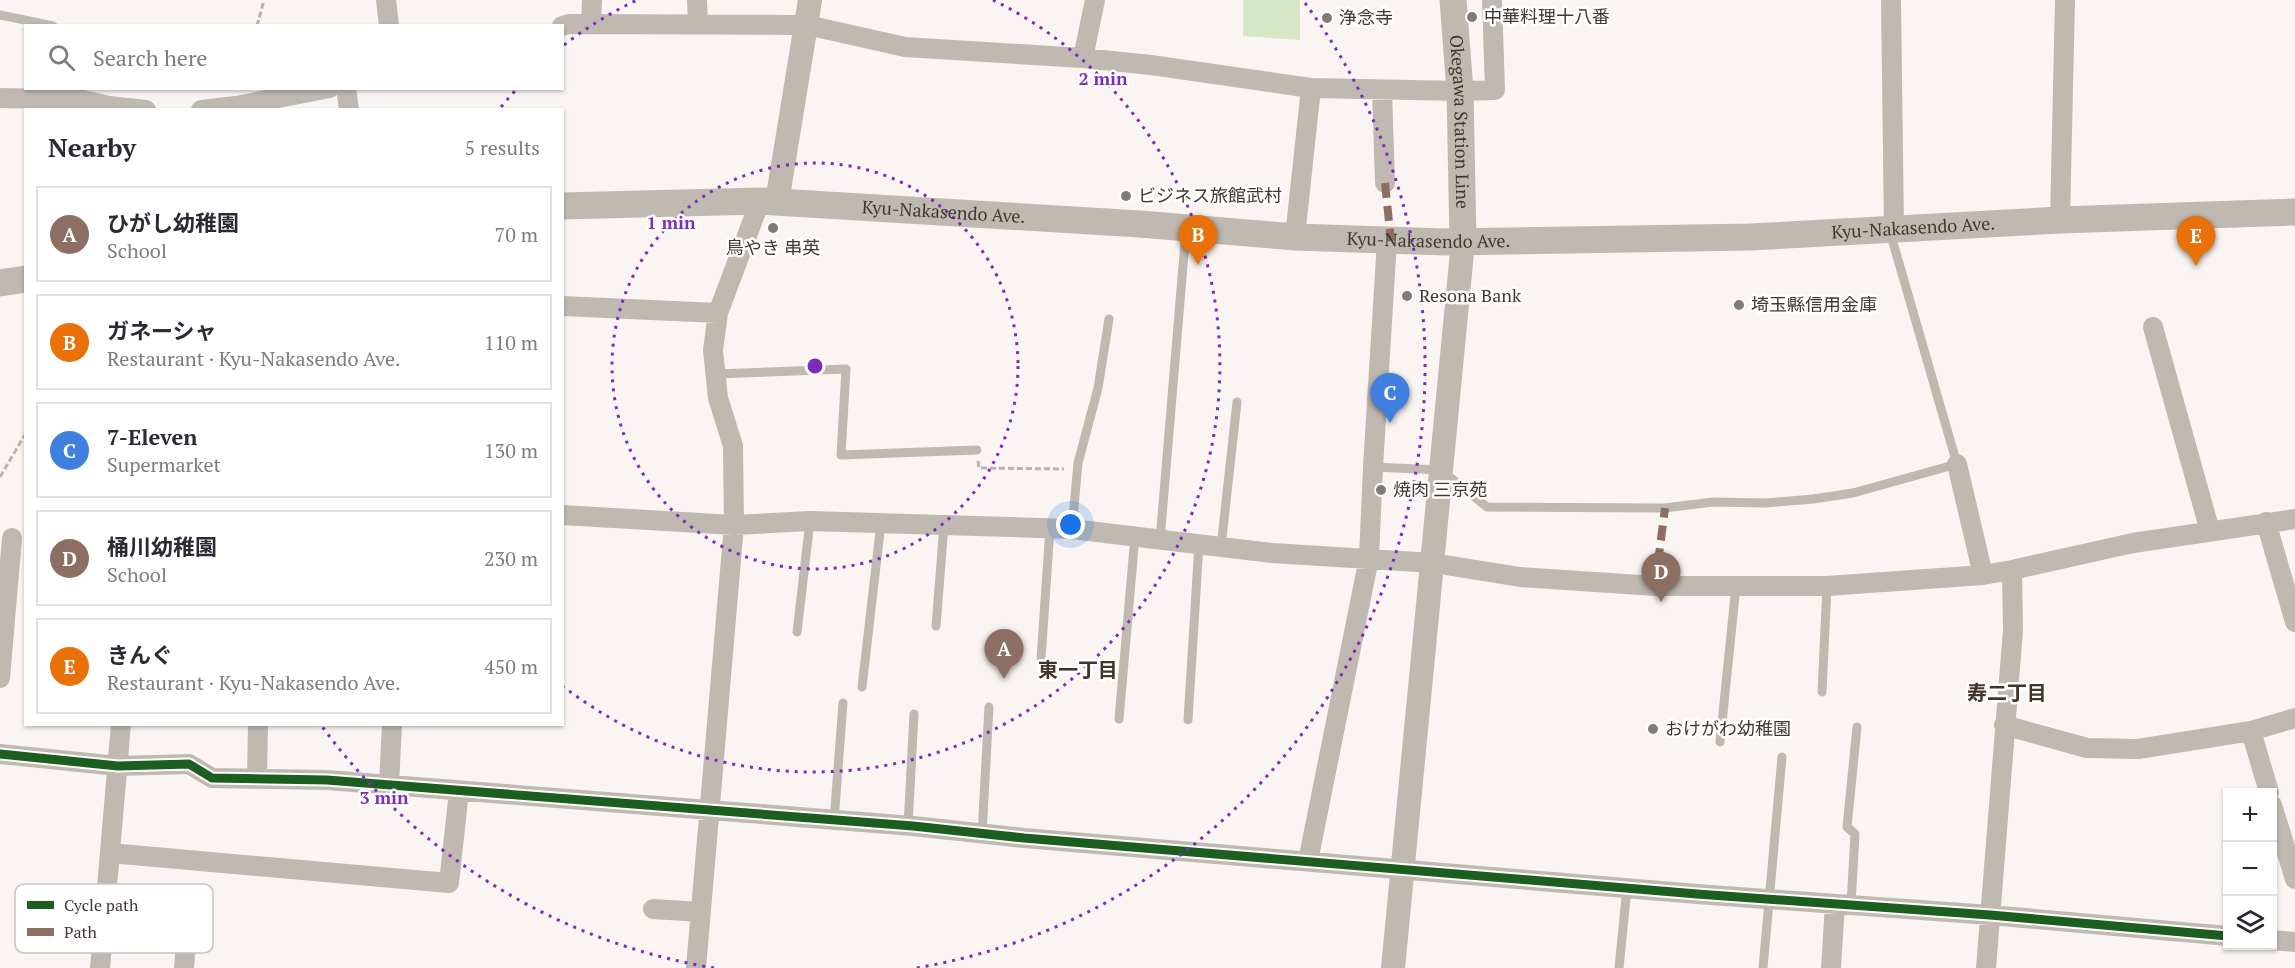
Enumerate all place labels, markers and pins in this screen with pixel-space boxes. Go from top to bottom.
place label: 中華料理十八番 [1484,4,1610,28]
place label: 浄念寺 [1339,5,1393,29]
marker: 中華料理十八番 [1465,10,1479,24]
marker: 浄念寺 [1320,11,1334,25]
place label: ビジネス旅館武村 [1138,183,1282,207]
marker: ビジネス旅館武村 [1119,189,1133,203]
pin: B [1178,216,1218,265]
pin: E [2176,216,2216,266]
marker: 鳥やき 串英 [766,221,780,235]
place label: 鳥やき 串英 [726,235,820,259]
place label: Resona Bank [1419,283,1522,307]
marker: Resona Bank [1400,289,1414,303]
place label: 埼玉縣信用金庫 [1751,292,1877,316]
marker: 埼玉縣信用金庫 [1732,298,1746,312]
centre of rings [805,356,825,376]
pin: C [1370,374,1410,423]
place label: 焼肉 三京苑 [1393,477,1487,501]
marker: 焼肉 三京苑 [1374,483,1388,497]
pin: D [1642,552,1680,602]
pin: A [984,630,1024,679]
place label: おけがわ幼稚園 [1665,716,1791,740]
marker: おけがわ幼稚園 [1646,722,1660,736]

